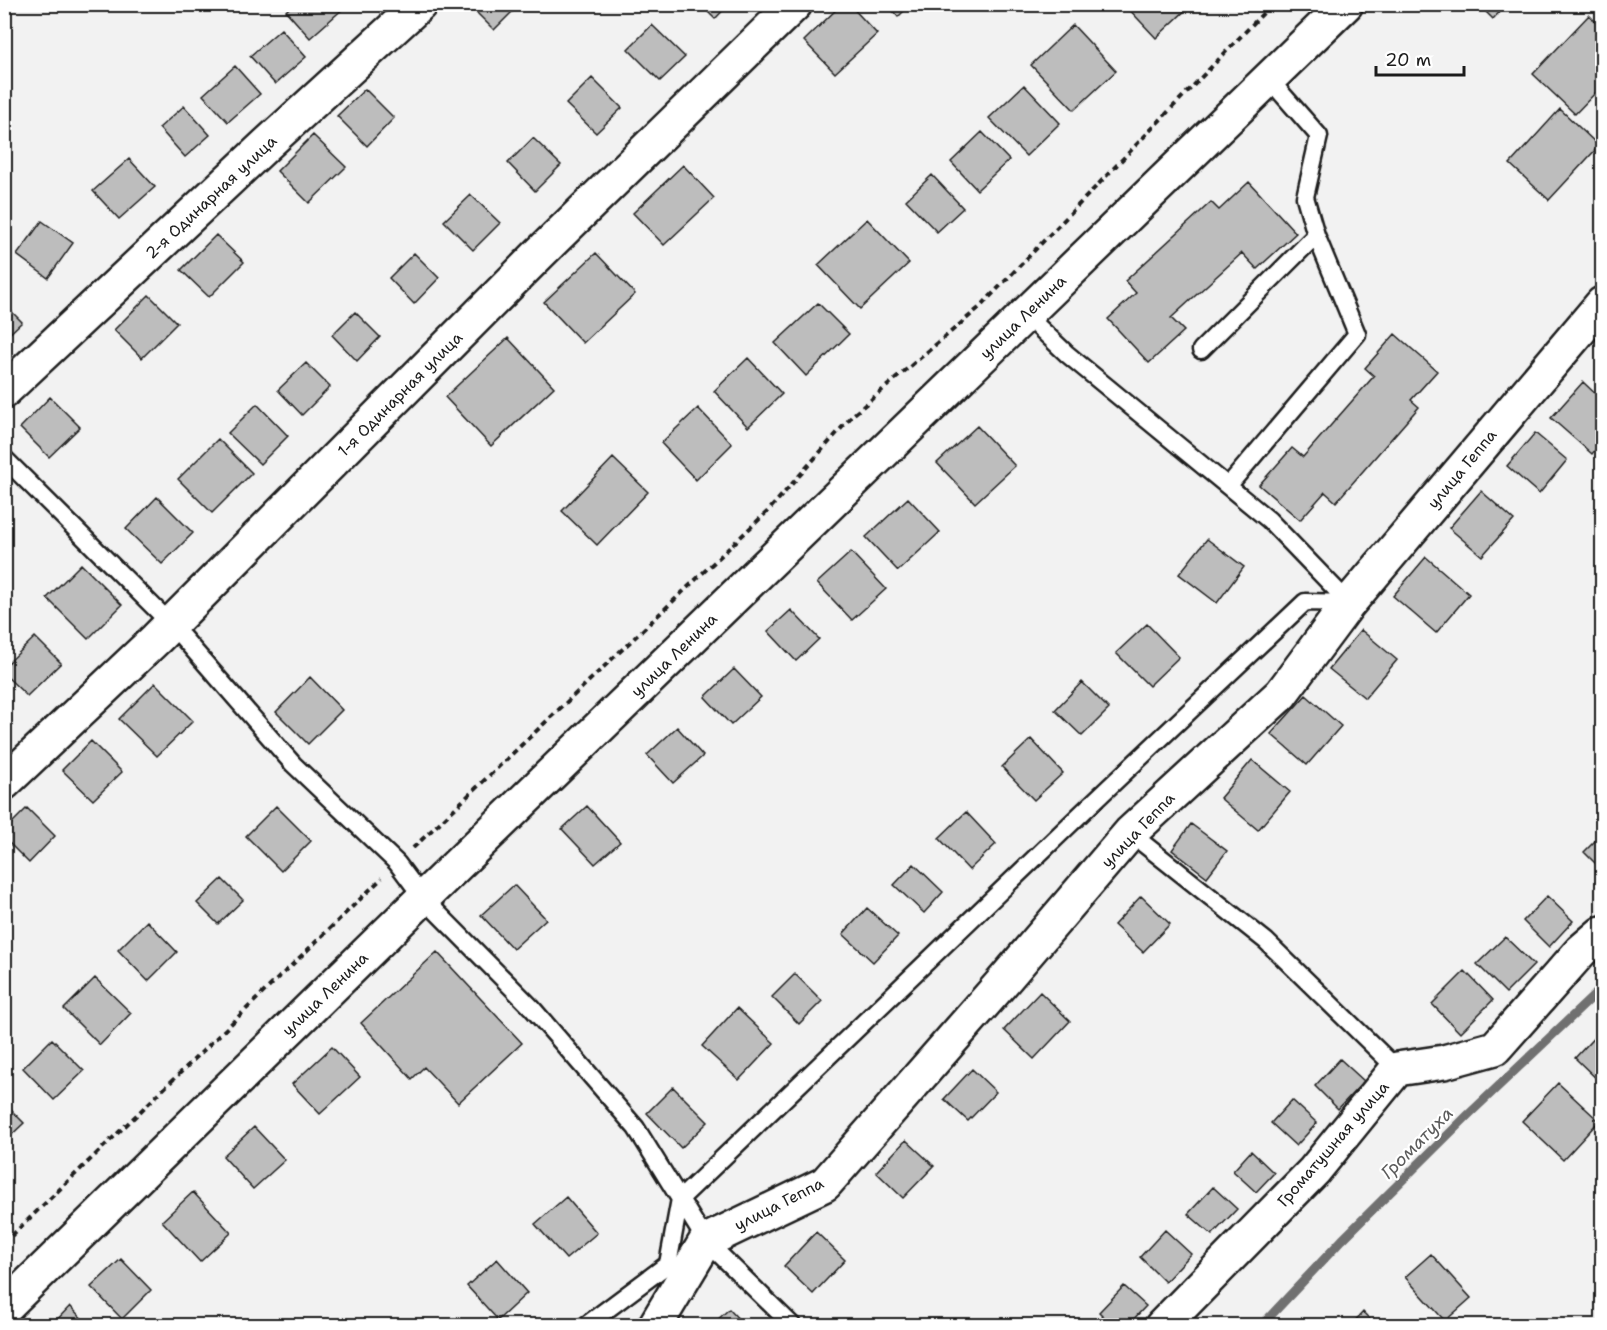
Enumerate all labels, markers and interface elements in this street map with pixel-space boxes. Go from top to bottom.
scale bar [1376,39,1464,77]
text: 20 m [1385,48,1431,72]
street label: 2-я Одинарная улица [141,131,281,263]
street label: улица Ленина [975,270,1071,364]
street label: 1-я Одинарная улица [333,327,467,461]
street label: улица Геппа [1423,425,1501,513]
street label: улица Ленина [626,608,722,702]
street label: улица Геппа [1097,788,1179,872]
street label: улица Ленина [277,947,373,1041]
street label: Громатушная улица [1273,1077,1393,1211]
water label: Громатуха [1376,1102,1458,1184]
street label: улица Геппа [731,1173,827,1235]

